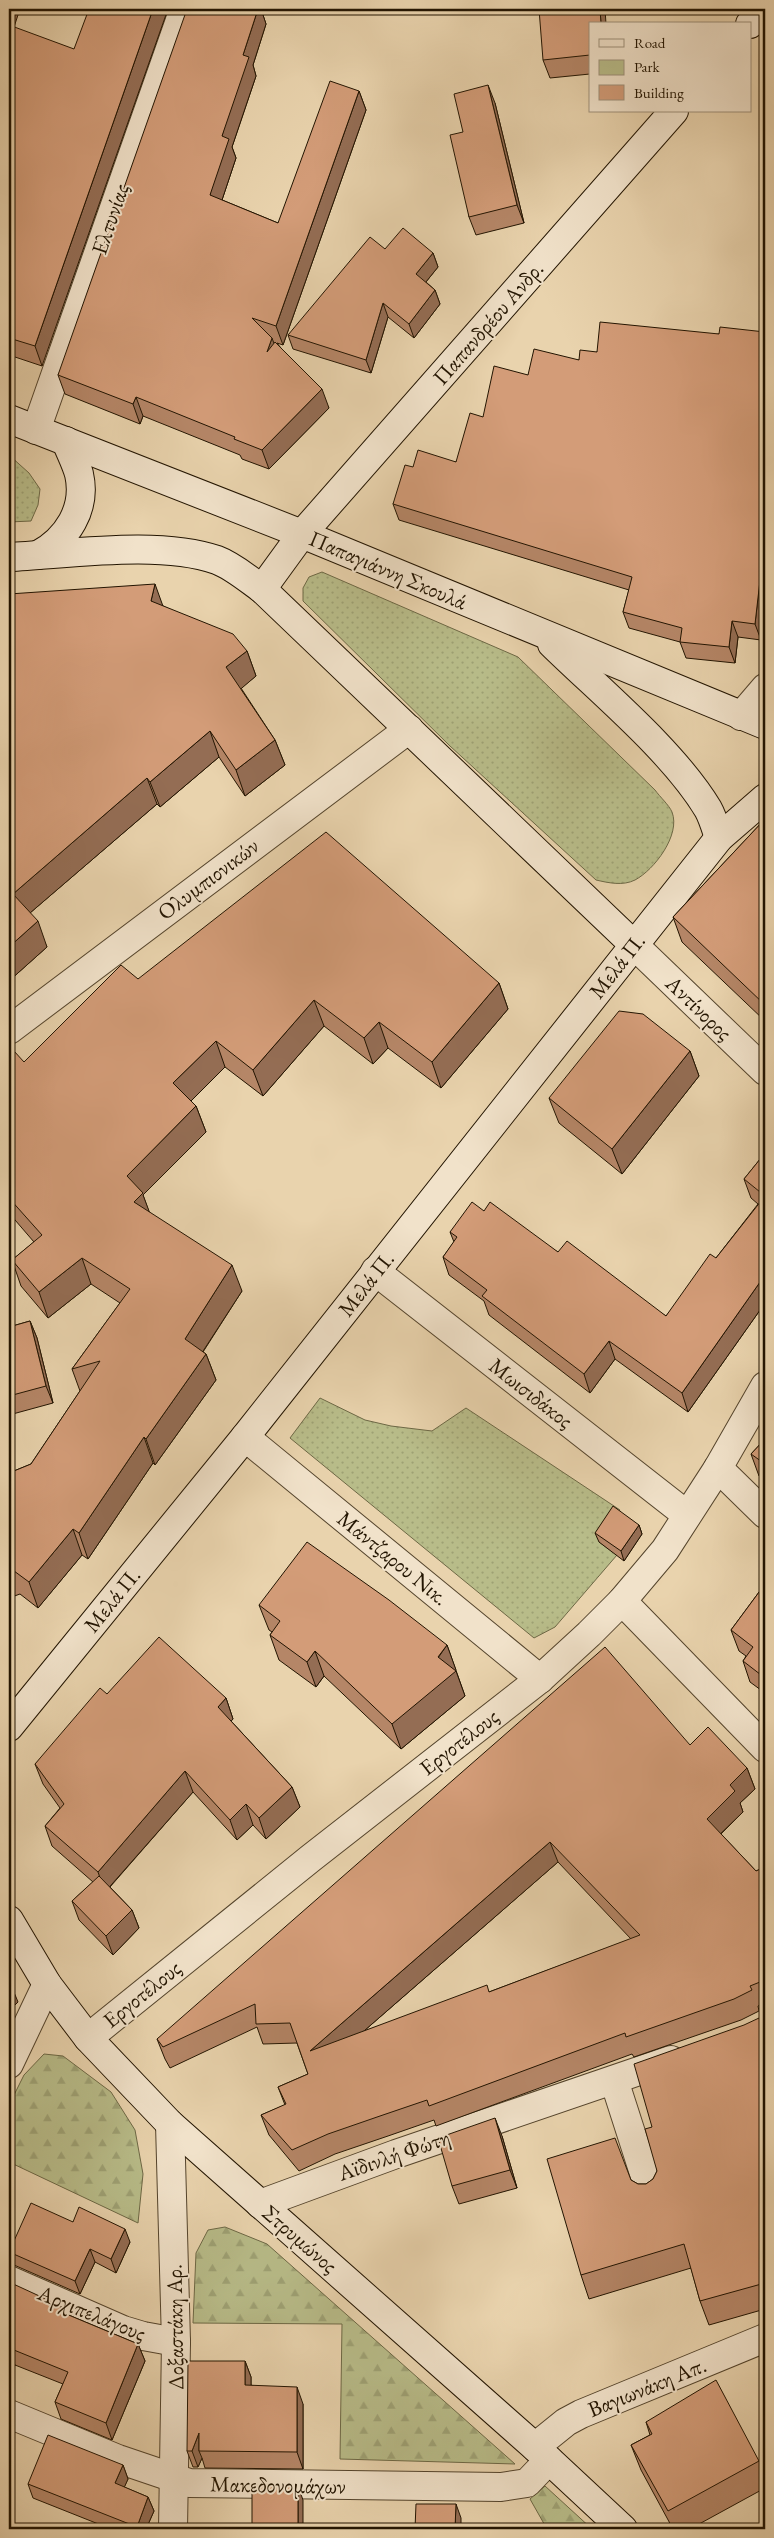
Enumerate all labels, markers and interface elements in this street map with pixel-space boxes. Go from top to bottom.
legend [589,22,752,112]
text: Road [634,33,666,52]
text: Park [634,57,661,76]
text: Building [634,83,684,102]
street label: Ελτυνίας [84,180,136,258]
street label: Παπανδρέου Ανδρ. [426,255,550,391]
street label: Παπαγιάννη Σκουλά [305,524,472,617]
street label: Ολυμπιονικών [151,831,265,927]
street label: Μελά Π. [582,927,652,1005]
street label: Αντίνορος [659,968,739,1047]
street label: Μελά Π. [331,1245,401,1323]
street label: Μωισιδάκος [483,1351,579,1435]
street label: Μάντζαρου Νικ. [331,1504,455,1612]
street label: Μελά Π. [77,1562,147,1638]
street label: Εργοτέλους [414,1702,504,1782]
street label: Εργοτέλους [97,1954,187,2034]
street label: Αϊδινλή Φώτη [333,2122,454,2188]
street label: Στρυμώνος [256,2198,344,2280]
street label: Δοξαστάκη Αρ. [159,2264,191,2390]
street label: Αρχιπελάγους [33,2278,150,2348]
street label: Βαγιωνάκη Απ. [583,2350,711,2424]
street label: Μακεδονομάχων [210,2469,346,2501]

